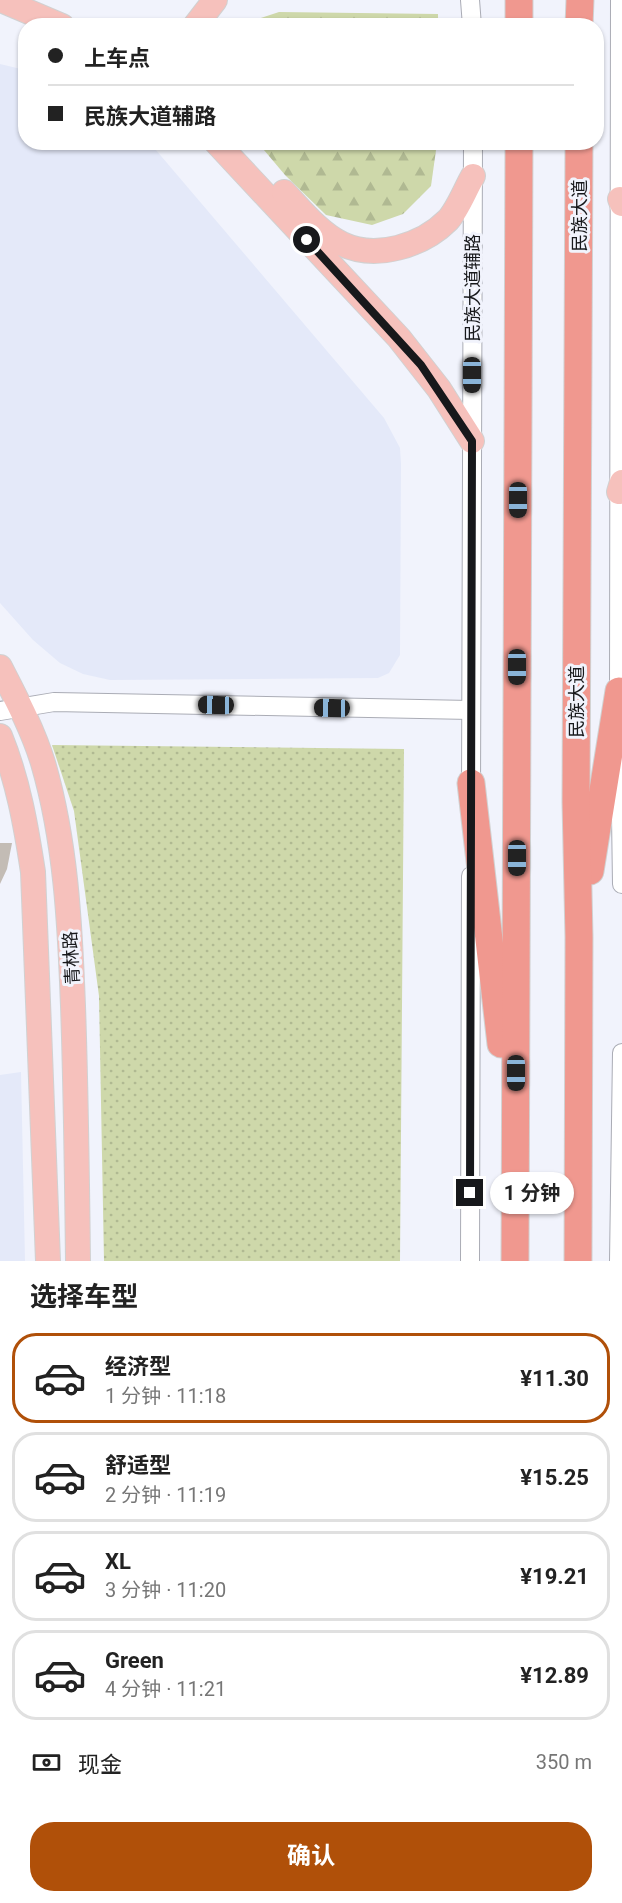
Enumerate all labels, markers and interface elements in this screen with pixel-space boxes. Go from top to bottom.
text: 上车点 [84,46,150,71]
text: 民族大道辅路 [84,104,216,129]
street label: 民族大道 [569,180,590,252]
route start [293,226,320,253]
street label: 民族大道辅路 [462,234,483,342]
car [463,357,481,393]
car [509,482,527,518]
car [508,649,526,685]
street label: 民族大道 [566,666,587,738]
car [198,696,234,714]
car [314,699,350,717]
car [508,840,526,876]
street label: 青林路 [59,930,83,986]
car [507,1055,525,1091]
callout: 1 分钟 [491,1172,575,1214]
route end [456,1179,483,1206]
text: 1 分钟 [504,1181,560,1205]
text: 选择车型 [30,1281,138,1313]
icon: car [33,1351,87,1405]
text: 经济型 [105,1354,171,1379]
text: ¥11.30 [520,1366,589,1391]
text: 1 分钟 · 11:18 [105,1384,226,1408]
icon: car [33,1450,87,1504]
text: 舒适型 [105,1453,171,1478]
text: ¥15.25 [520,1465,589,1490]
text: 2 分钟 · 11:19 [105,1483,226,1507]
icon: car [33,1549,87,1603]
text: XL [105,1549,131,1574]
text: ¥19.21 [520,1564,589,1589]
text: 3 分钟 · 11:20 [105,1578,226,1602]
icon: car [33,1648,87,1702]
text: Green [105,1648,164,1673]
text: ¥12.89 [520,1663,589,1688]
text: 4 分钟 · 11:21 [105,1677,226,1701]
icon: cash [30,1746,63,1779]
text: 350 m [536,1750,592,1774]
text: 现金 [78,1752,122,1777]
button: 确认 [30,1822,592,1891]

